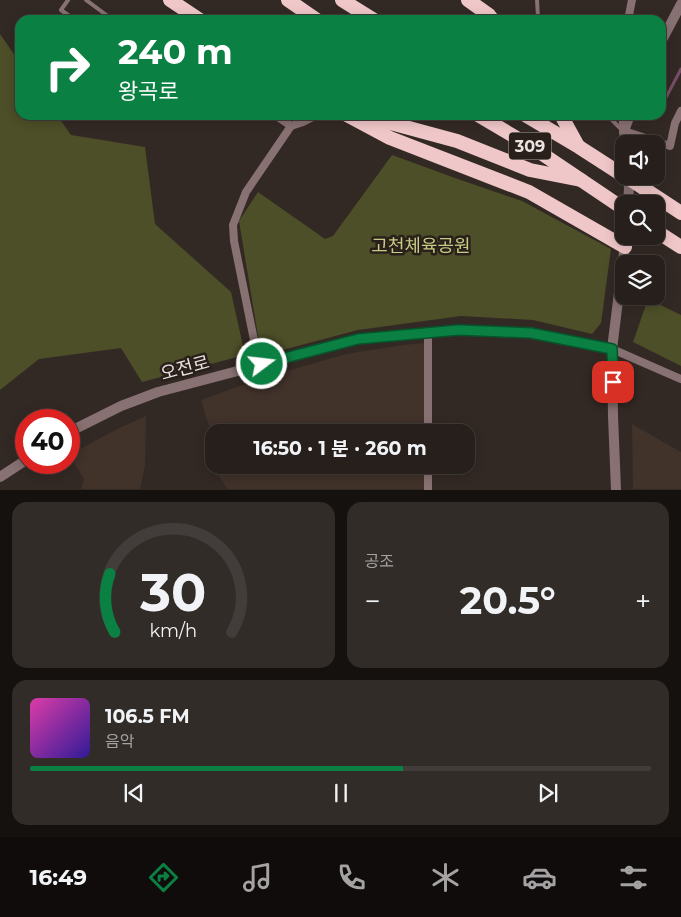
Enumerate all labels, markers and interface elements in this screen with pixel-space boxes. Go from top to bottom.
text: 240 m [118,30,233,73]
icon: right [35,35,100,100]
text: 왕곡로 [118,78,179,105]
road number: 309 [509,132,551,160]
map controls [615,135,665,305]
button: sound [615,135,665,185]
button: search [615,195,665,245]
park label: 고천체육공원 [371,235,471,257]
button: layers [615,255,665,305]
position arrow [235,337,287,389]
street label: 오전로 [158,351,212,385]
pin [592,361,634,403]
icon: arrive [599,368,627,396]
speed limit sign: 40 [15,409,80,474]
text: 16:50 · 1 분 · 260 m [253,437,427,460]
text: 공조 [365,552,394,571]
text: 30 [139,561,206,624]
text: 20.5° [460,577,556,624]
text: − [365,584,381,618]
text: + [635,584,651,618]
text: km/h [149,620,197,641]
text: 106.5 FM [105,705,190,728]
text: 음악 [105,732,134,751]
icon: previous [120,779,148,807]
icon: pause [327,779,355,807]
icon: next [534,779,562,807]
icon: directions [146,860,181,895]
icon: music [240,860,275,895]
icon: phone [334,860,369,895]
icon: climate [428,860,463,895]
icon: car [522,860,557,895]
icon: filters [616,860,651,895]
text: 16:49 [30,864,87,891]

